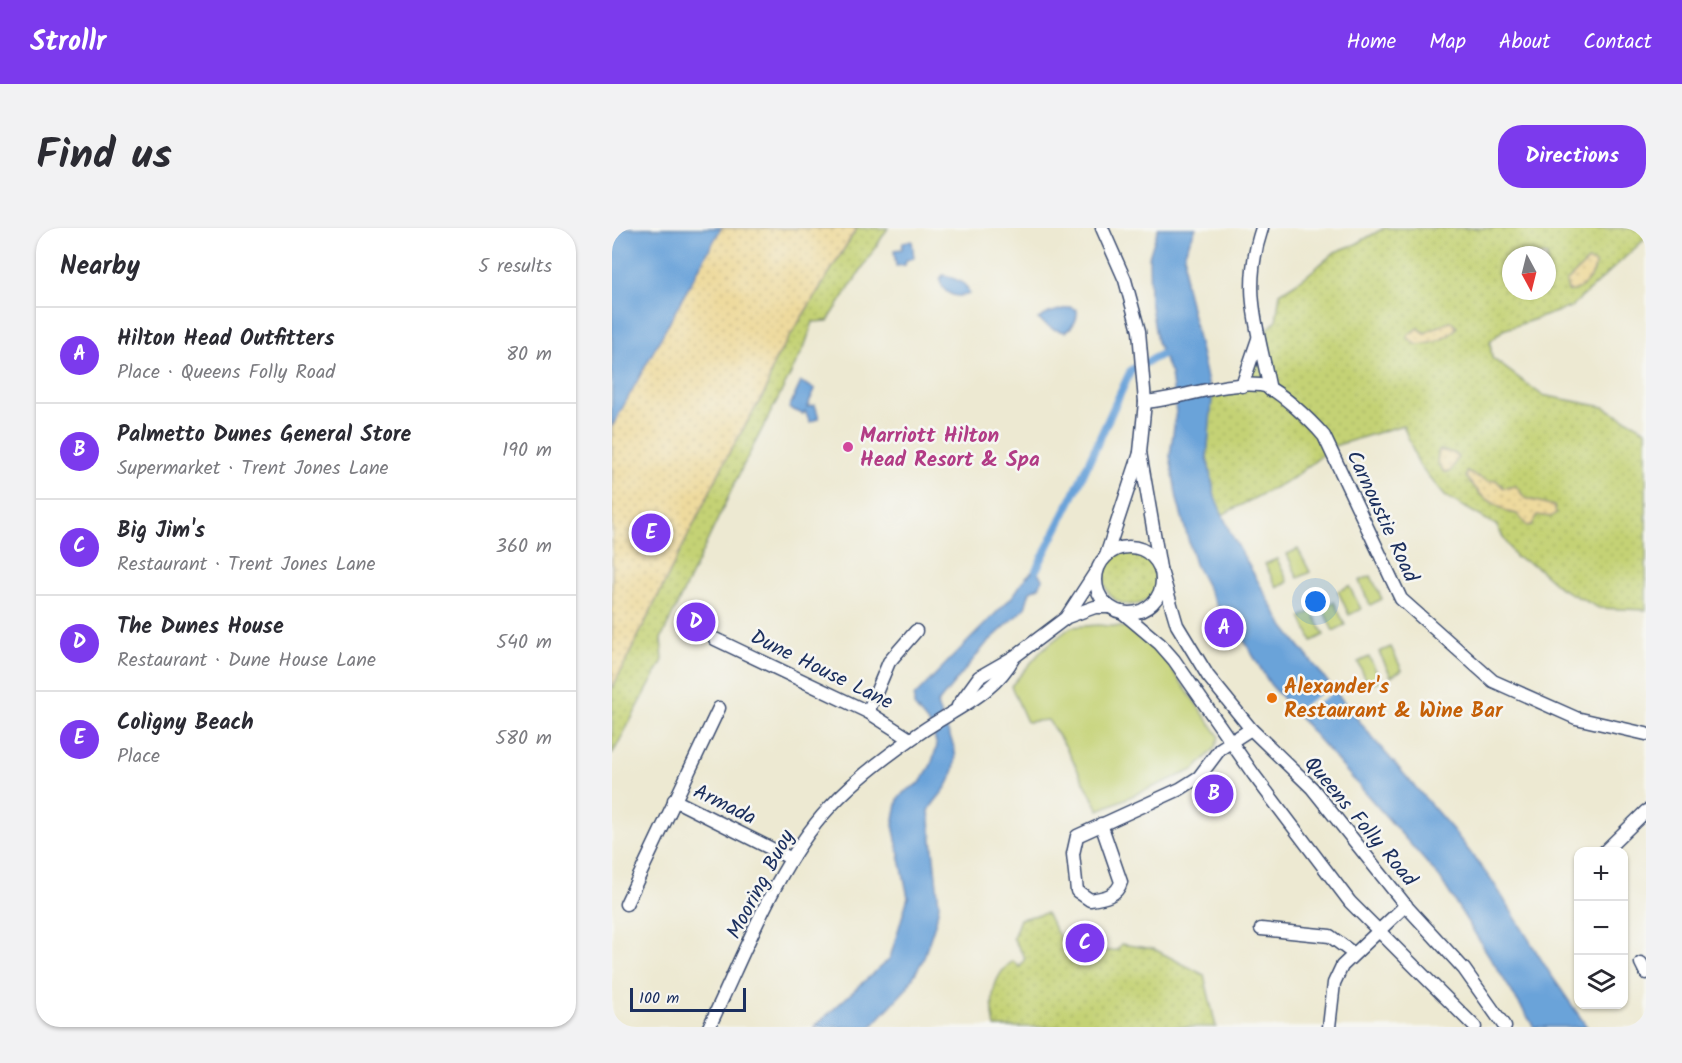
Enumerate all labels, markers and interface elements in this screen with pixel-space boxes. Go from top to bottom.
text: Strollr [30,20,106,65]
text: Home [1347,26,1396,59]
text: Map [1429,26,1466,59]
text: About [1499,26,1550,59]
text: Contact [1583,26,1652,59]
text: Find us [36,123,172,190]
button: Directions [1498,125,1646,188]
text: Nearby [60,246,140,288]
north arrow [1502,246,1556,300]
text: 5 results [478,251,552,283]
text: Hilton Head Outfitters [117,322,335,357]
text: A [73,339,86,371]
text: 80 m [506,339,552,371]
text: Place · Queens Folly Road [117,357,335,389]
text: Palmetto Dunes General Store [117,418,411,453]
place label: Marriott Hilton Head Resort & Spa [860,420,1040,477]
text: B [73,435,86,467]
text: 190 m [502,435,552,467]
marker: Marriott Hilton Head Resort & Spa [841,440,855,454]
street label: Carnoustie Road [1337,445,1427,589]
text: Supermarket · Trent Jones Lane [117,453,389,485]
pin: E [632,510,670,556]
text: Big Jim's [117,514,205,549]
text: C [73,531,86,563]
text: 360 m [496,531,552,563]
text: Restaurant · Trent Jones Lane [117,549,375,581]
your location [1301,587,1330,616]
pin: D [676,600,716,644]
pin: A [1204,606,1244,650]
text: The Dunes House [117,610,284,645]
street label: Dune House Lane [744,622,899,719]
text: D [73,627,86,659]
text: 540 m [496,627,552,659]
text: Restaurant · Dune House Lane [117,645,376,677]
place label: Alexander's Restaurant & Wine Bar [1284,671,1504,728]
marker: Alexander's Restaurant & Wine Bar [1265,691,1279,705]
text: Coligny Beach [117,706,254,741]
text: E [74,723,85,755]
text: 580 m [495,723,552,755]
text: Place [117,741,160,773]
street label: Queens Folly Road [1295,749,1425,895]
pin: B [1194,772,1234,816]
street label: Armada [687,776,762,835]
street label: Mooring Buoy [719,824,804,945]
map controls [1574,847,1628,1009]
button: + [1574,847,1628,901]
button: − [1574,901,1628,955]
pin: C [1066,920,1104,966]
button: layers [1574,955,1628,1009]
scale bar [630,985,746,1012]
text: 100 m [639,986,679,1011]

